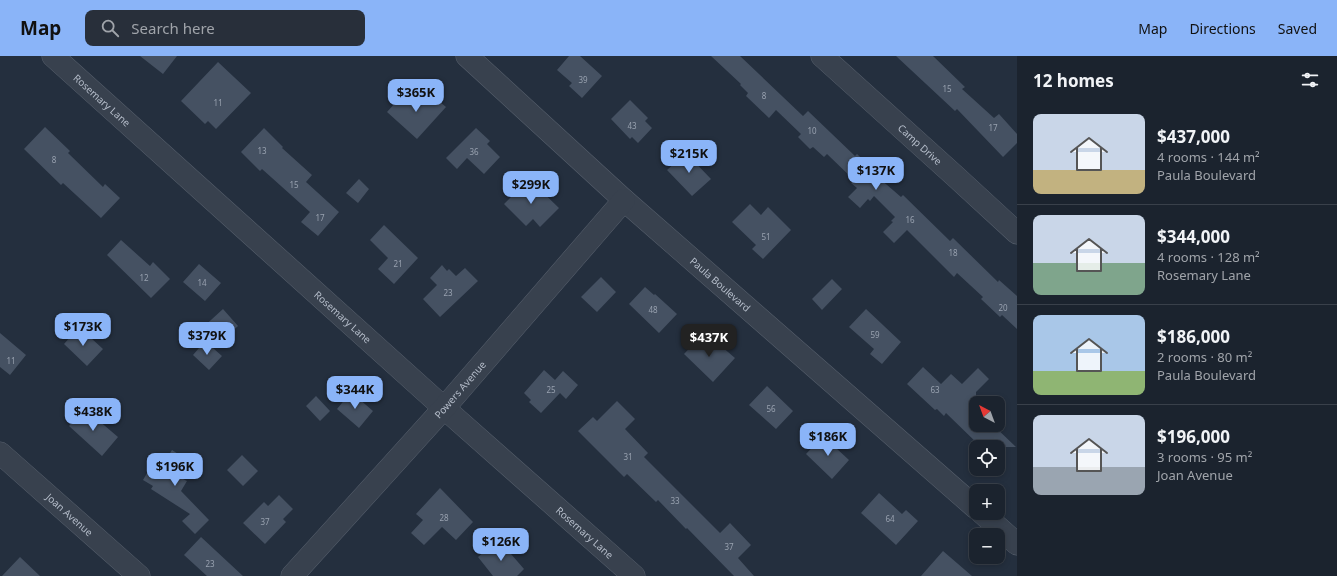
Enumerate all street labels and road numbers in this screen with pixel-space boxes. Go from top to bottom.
street label: Rosemary Lane [71,71,134,130]
street label: Camp Drive [895,121,945,168]
street label: Paula Boulevard [687,254,754,315]
street label: Rosemary Lane [311,288,375,347]
street label: Powers Avenue [431,357,489,421]
street label: Joan Avenue [42,489,96,539]
street label: Rosemary Lane [553,503,617,562]

